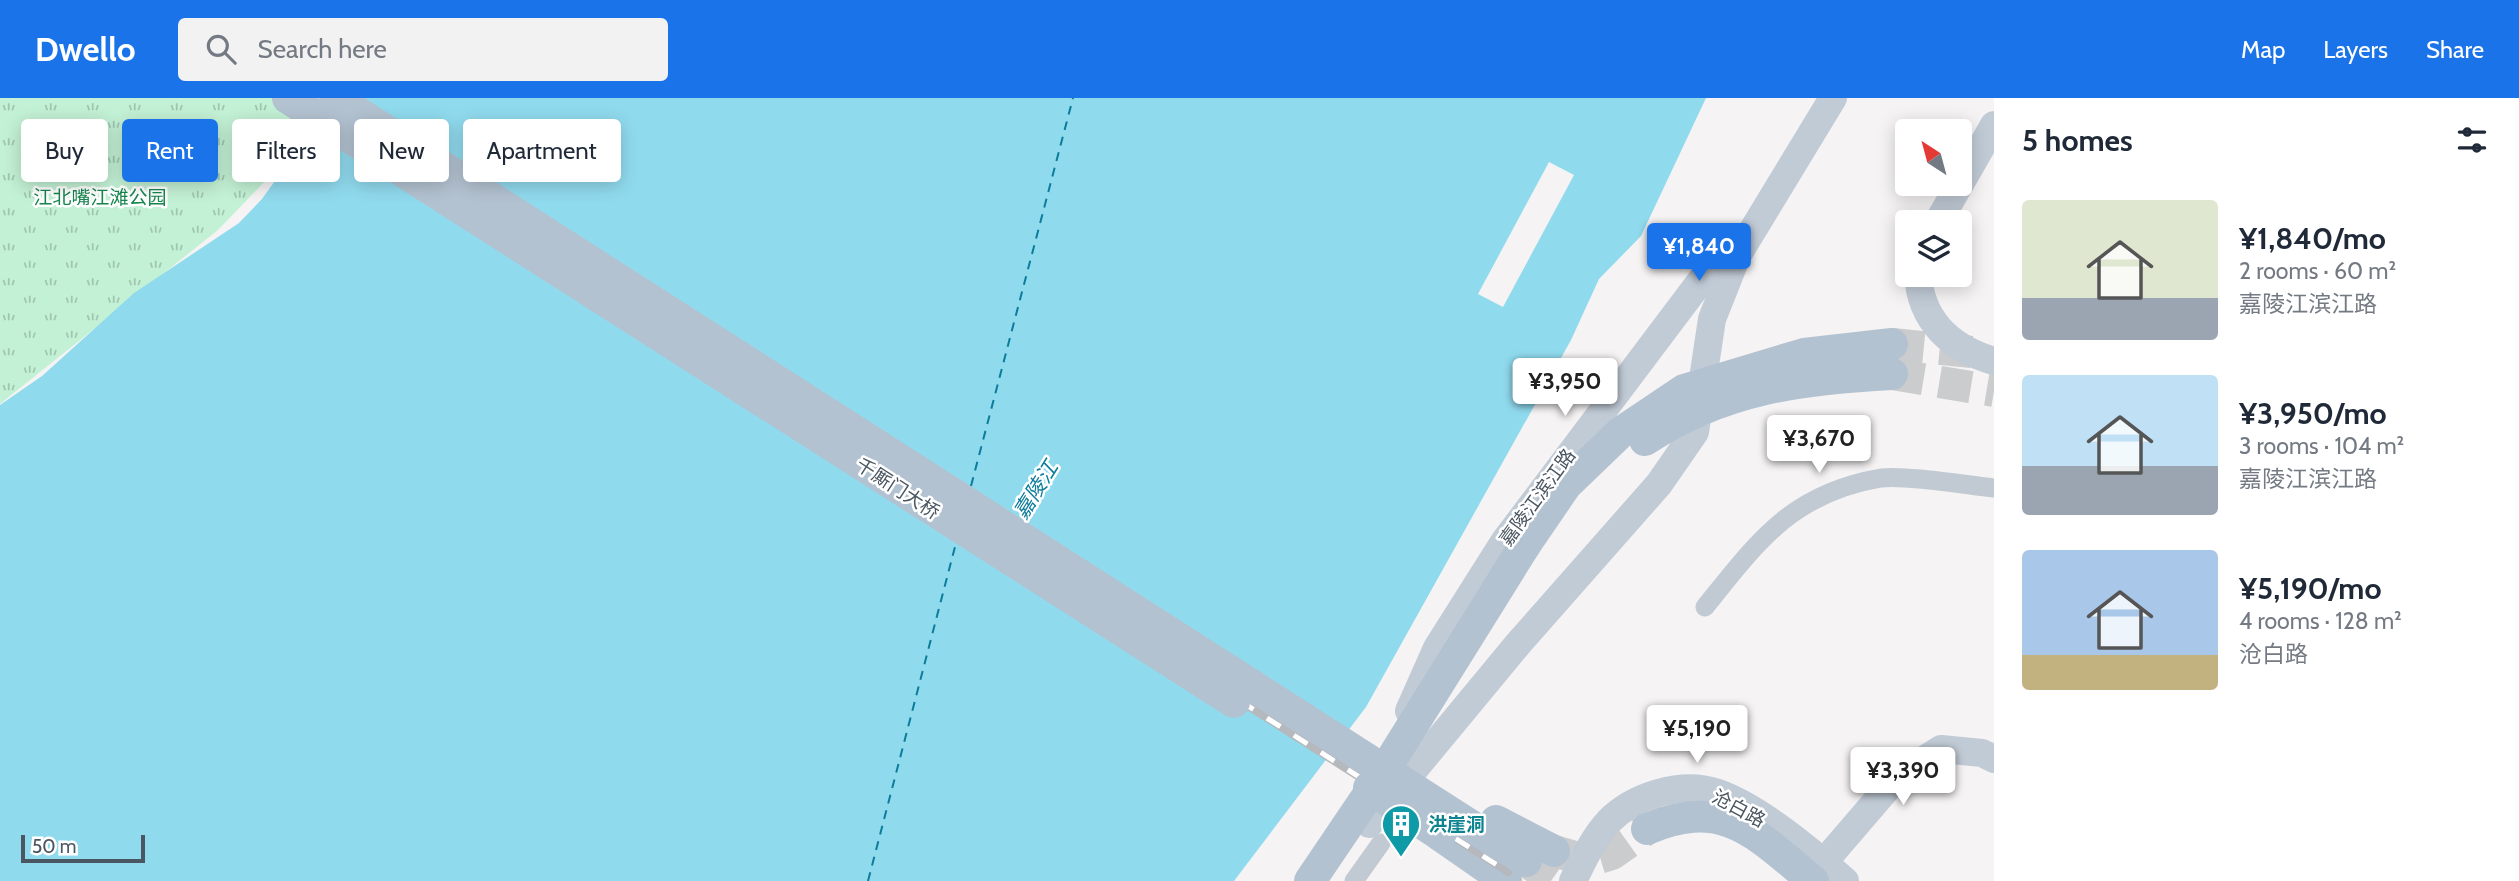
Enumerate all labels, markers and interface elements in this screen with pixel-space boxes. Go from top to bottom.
search box [178,18,668,81]
text: Dwello [35,29,136,69]
icon: search [202,30,240,68]
text: Search here [258,33,387,65]
text: Map [2241,35,2285,64]
text: Layers [2323,35,2388,64]
text: Share [2426,35,2484,64]
chip: Buy [21,119,108,182]
chip: Rent [122,119,218,182]
chip: Filters [232,119,340,182]
chip: New [354,119,449,182]
chip: Apartment [463,119,621,182]
north arrow [1895,119,1972,196]
map controls [1895,119,1972,287]
icon: filters [2453,121,2491,159]
text: 5 homes [2022,122,2133,159]
park label: 江北嘴江滩公园 [33,186,167,209]
button: layers [1895,210,1972,287]
text: ¥1,840/mo [2239,220,2386,257]
pin: ¥1,840 [1642,223,1756,283]
icon: home [2078,228,2162,312]
text: ¥1,840 [1663,232,1735,260]
text: 2 rooms · 60 m² [2239,257,2396,285]
text: 嘉陵江滨江路 [2239,290,2377,318]
pin: ¥3,950 [1508,358,1622,418]
text: ¥3,950 [1529,367,1601,395]
text: ¥3,950/mo [2239,395,2387,432]
icon: home [2078,403,2162,487]
pin: ¥3,670 [1762,416,1876,475]
text: ¥3,670 [1783,424,1855,452]
text: 3 rooms · 104 m² [2239,432,2404,460]
street label: 嘉陵江滨江路 [1495,444,1580,550]
street label: 千厮门大桥 [852,453,944,524]
water label: 嘉陵江 [1008,455,1064,523]
text: 嘉陵江滨江路 [2239,465,2377,493]
text: ¥5,190/mo [2239,570,2382,607]
icon: home [2078,578,2162,662]
text: 4 rooms · 128 m² [2239,607,2402,635]
text: 沧白路 [2239,640,2308,668]
pin: ¥5,190 [1640,706,1754,765]
text: ¥5,190 [1663,714,1731,742]
pin: ¥3,390 [1846,748,1960,807]
text: ¥3,390 [1866,756,1940,784]
street label: 沧白路 [1708,785,1769,832]
building icon: 洪崖洞 [1380,803,1422,858]
place label: 洪崖洞 [1428,813,1485,836]
scale bar [21,832,145,864]
text: 50 m [32,835,76,858]

